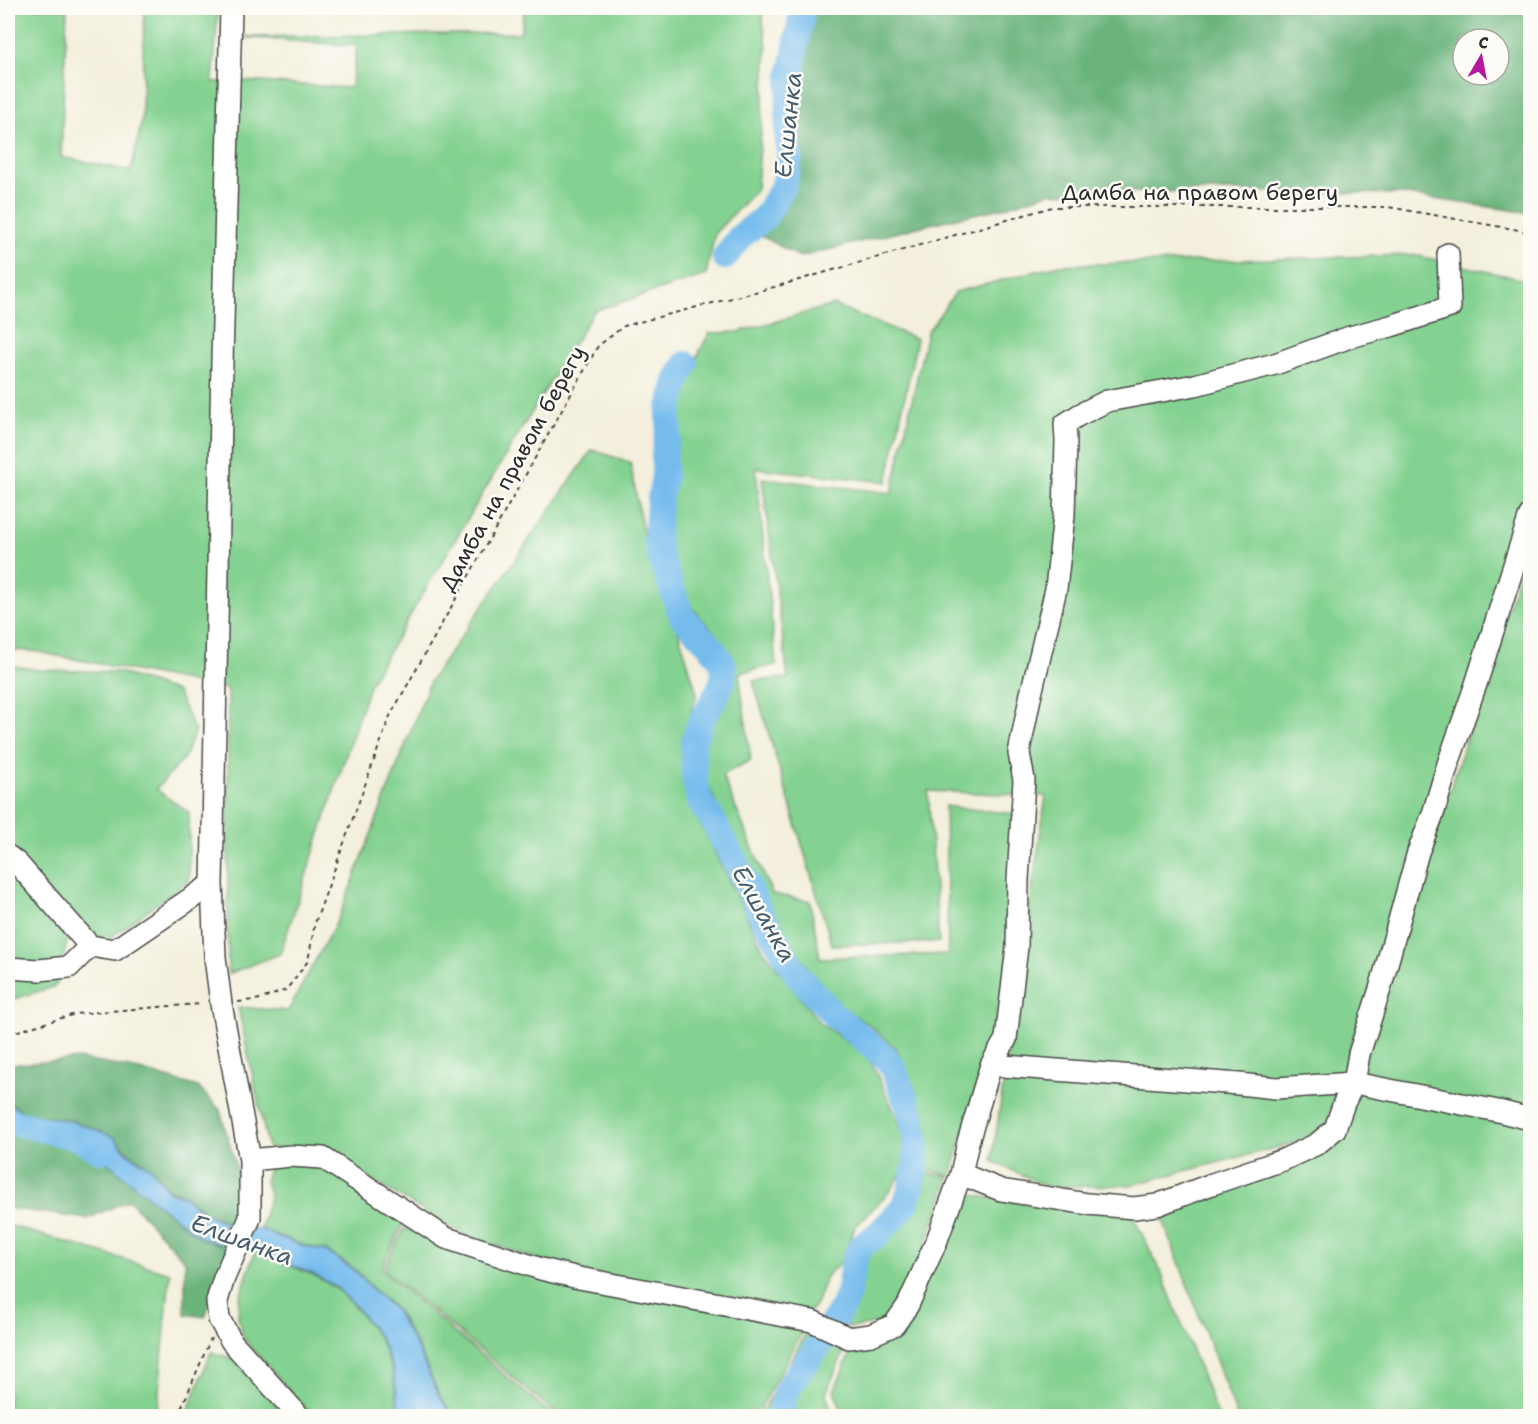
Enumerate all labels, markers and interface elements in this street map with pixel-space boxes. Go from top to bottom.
north arrow [1451,27,1511,87]
text: С [1477,32,1490,54]
water label: Елшанка [767,70,809,180]
street label: Дамба на правом берегу [1062,178,1338,207]
street label: Дамба на правом берегу [433,340,592,596]
water label: Елшанка [724,860,804,968]
water label: Елшанка [187,1207,297,1273]

